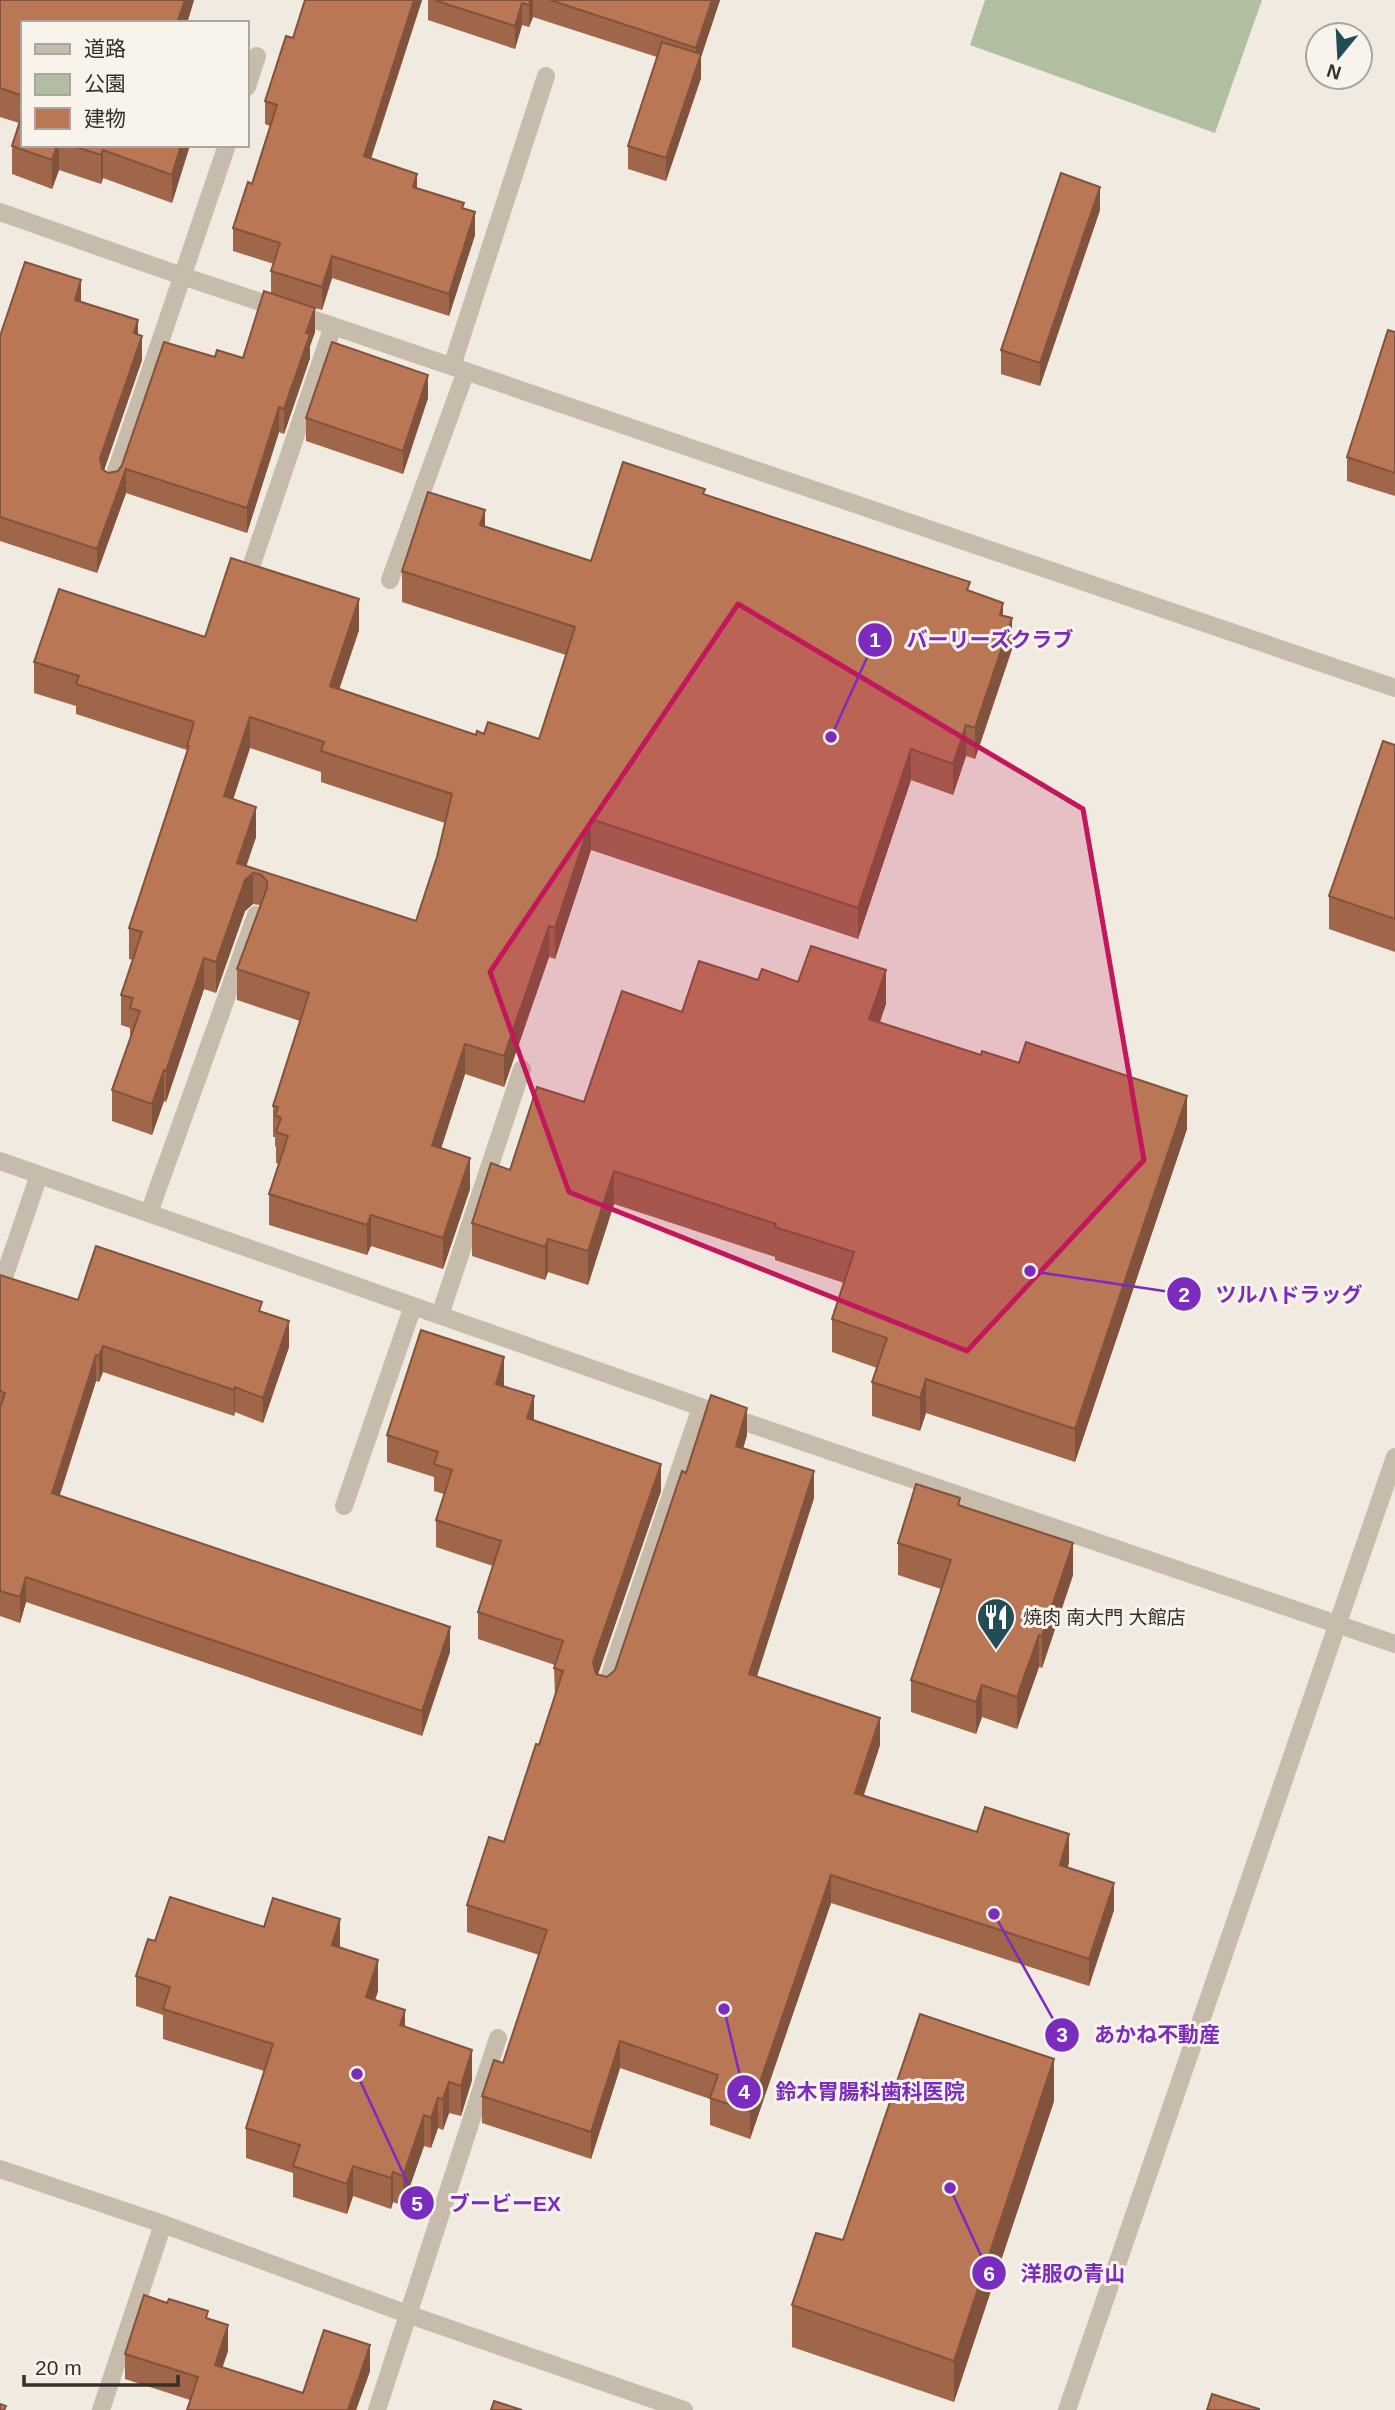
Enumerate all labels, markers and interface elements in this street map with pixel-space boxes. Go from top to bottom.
legend [21,21,248,147]
north arrow [1304,21,1374,91]
text: 道路 [84,37,126,60]
text: N [1324,60,1344,84]
text: 公園 [84,72,126,95]
text: 建物 [84,107,126,130]
callout: バーリーズクラブ [857,619,1088,661]
text: 1 [869,628,881,651]
text: バーリーズクラブ [907,628,1073,651]
callout: ツルハドラッグ [1166,1273,1376,1315]
text: 2 [1178,1283,1190,1306]
text: ツルハドラッグ [1216,1283,1363,1306]
restaurant icon: 焼肉 南大門 大館店 [975,1596,1017,1651]
place label: 焼肉 南大門 大館店 [1023,1607,1186,1628]
callout: あかね不動産 [1045,2014,1234,2056]
text: 3 [1056,2023,1068,2046]
text: あかね不動産 [1094,2023,1220,2046]
callout: 鈴木胃腸科歯科医院 [726,2071,978,2113]
text: 4 [738,2080,750,2103]
text: 鈴木胃腸科歯科医院 [776,2080,965,2103]
callout: ブービーEX [400,2182,575,2224]
text: 5 [411,2192,423,2215]
text: ブービーEX [449,2192,561,2215]
callout: 洋服の青山 [972,2252,1140,2294]
text: 6 [983,2262,995,2285]
text: 洋服の青山 [1021,2262,1126,2285]
scale bar [24,2344,178,2388]
text: 20 m [35,2356,82,2379]

